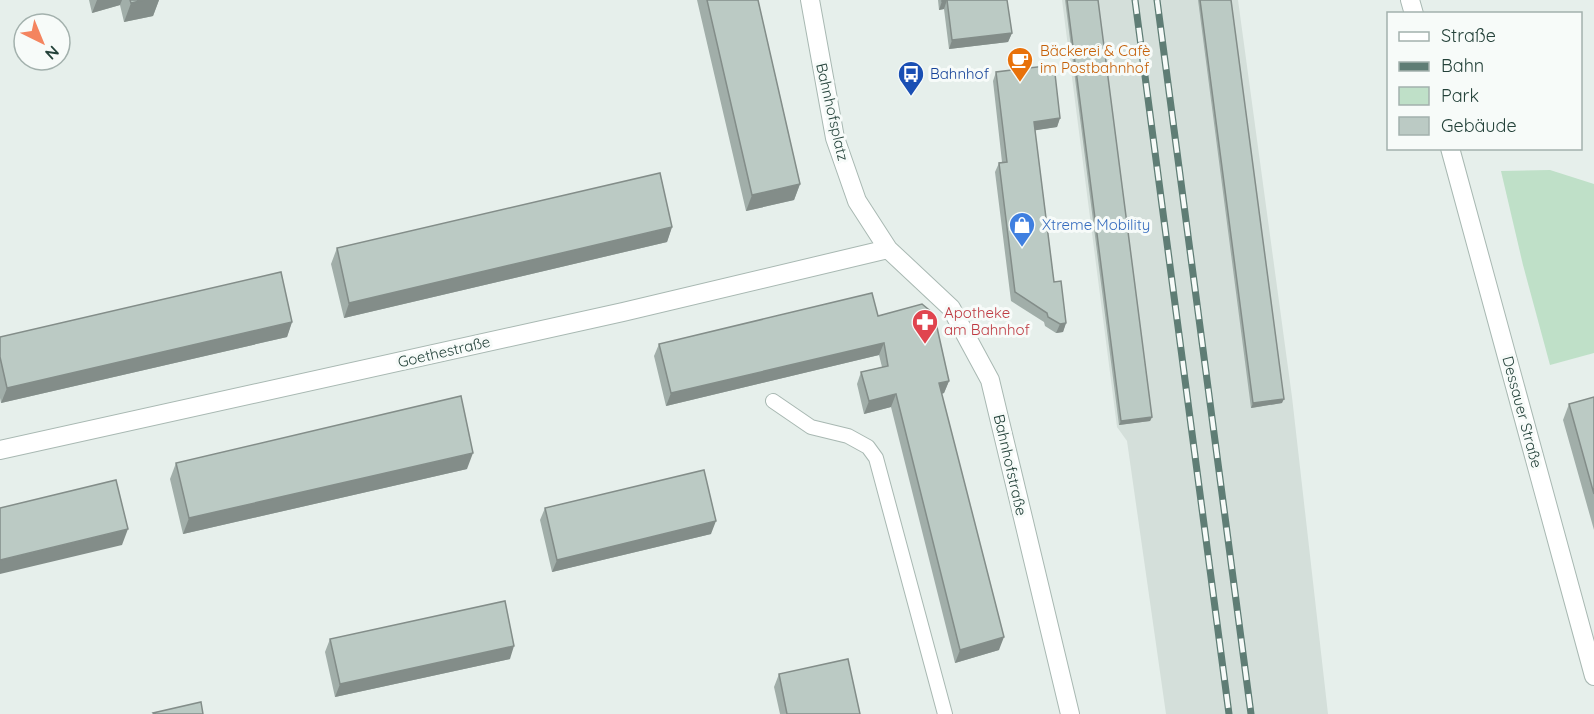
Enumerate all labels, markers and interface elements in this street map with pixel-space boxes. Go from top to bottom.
north arrow [12,12,72,72]
legend [1387,12,1582,150]
text: Straße [1441,24,1496,47]
place label: Bäckerei & Cafè im Postbahnhof [1040,41,1151,77]
text: N [41,42,63,64]
cafe icon: Bäckerei & Cafè im Postbahnhof [1005,45,1035,83]
text: Bahn [1441,54,1484,77]
bus stop icon: Bahnhof [896,59,926,97]
street label: Bahnhofsplatz [812,61,853,163]
place label: Bahnhof [930,64,990,83]
text: Park [1441,84,1479,107]
text: Gebäude [1441,114,1517,137]
shop icon: Xtreme Mobility [1007,210,1037,248]
place label: Xtreme Mobility [1042,215,1150,234]
place label: Apotheke am Bahnhof [944,303,1030,339]
pharmacy icon: Apotheke am Bahnhof [910,307,940,345]
street label: Goethestraße [396,332,492,371]
street label: Dessauer Straße [1498,354,1547,470]
street label: Bahnhofstraße [990,412,1031,517]

